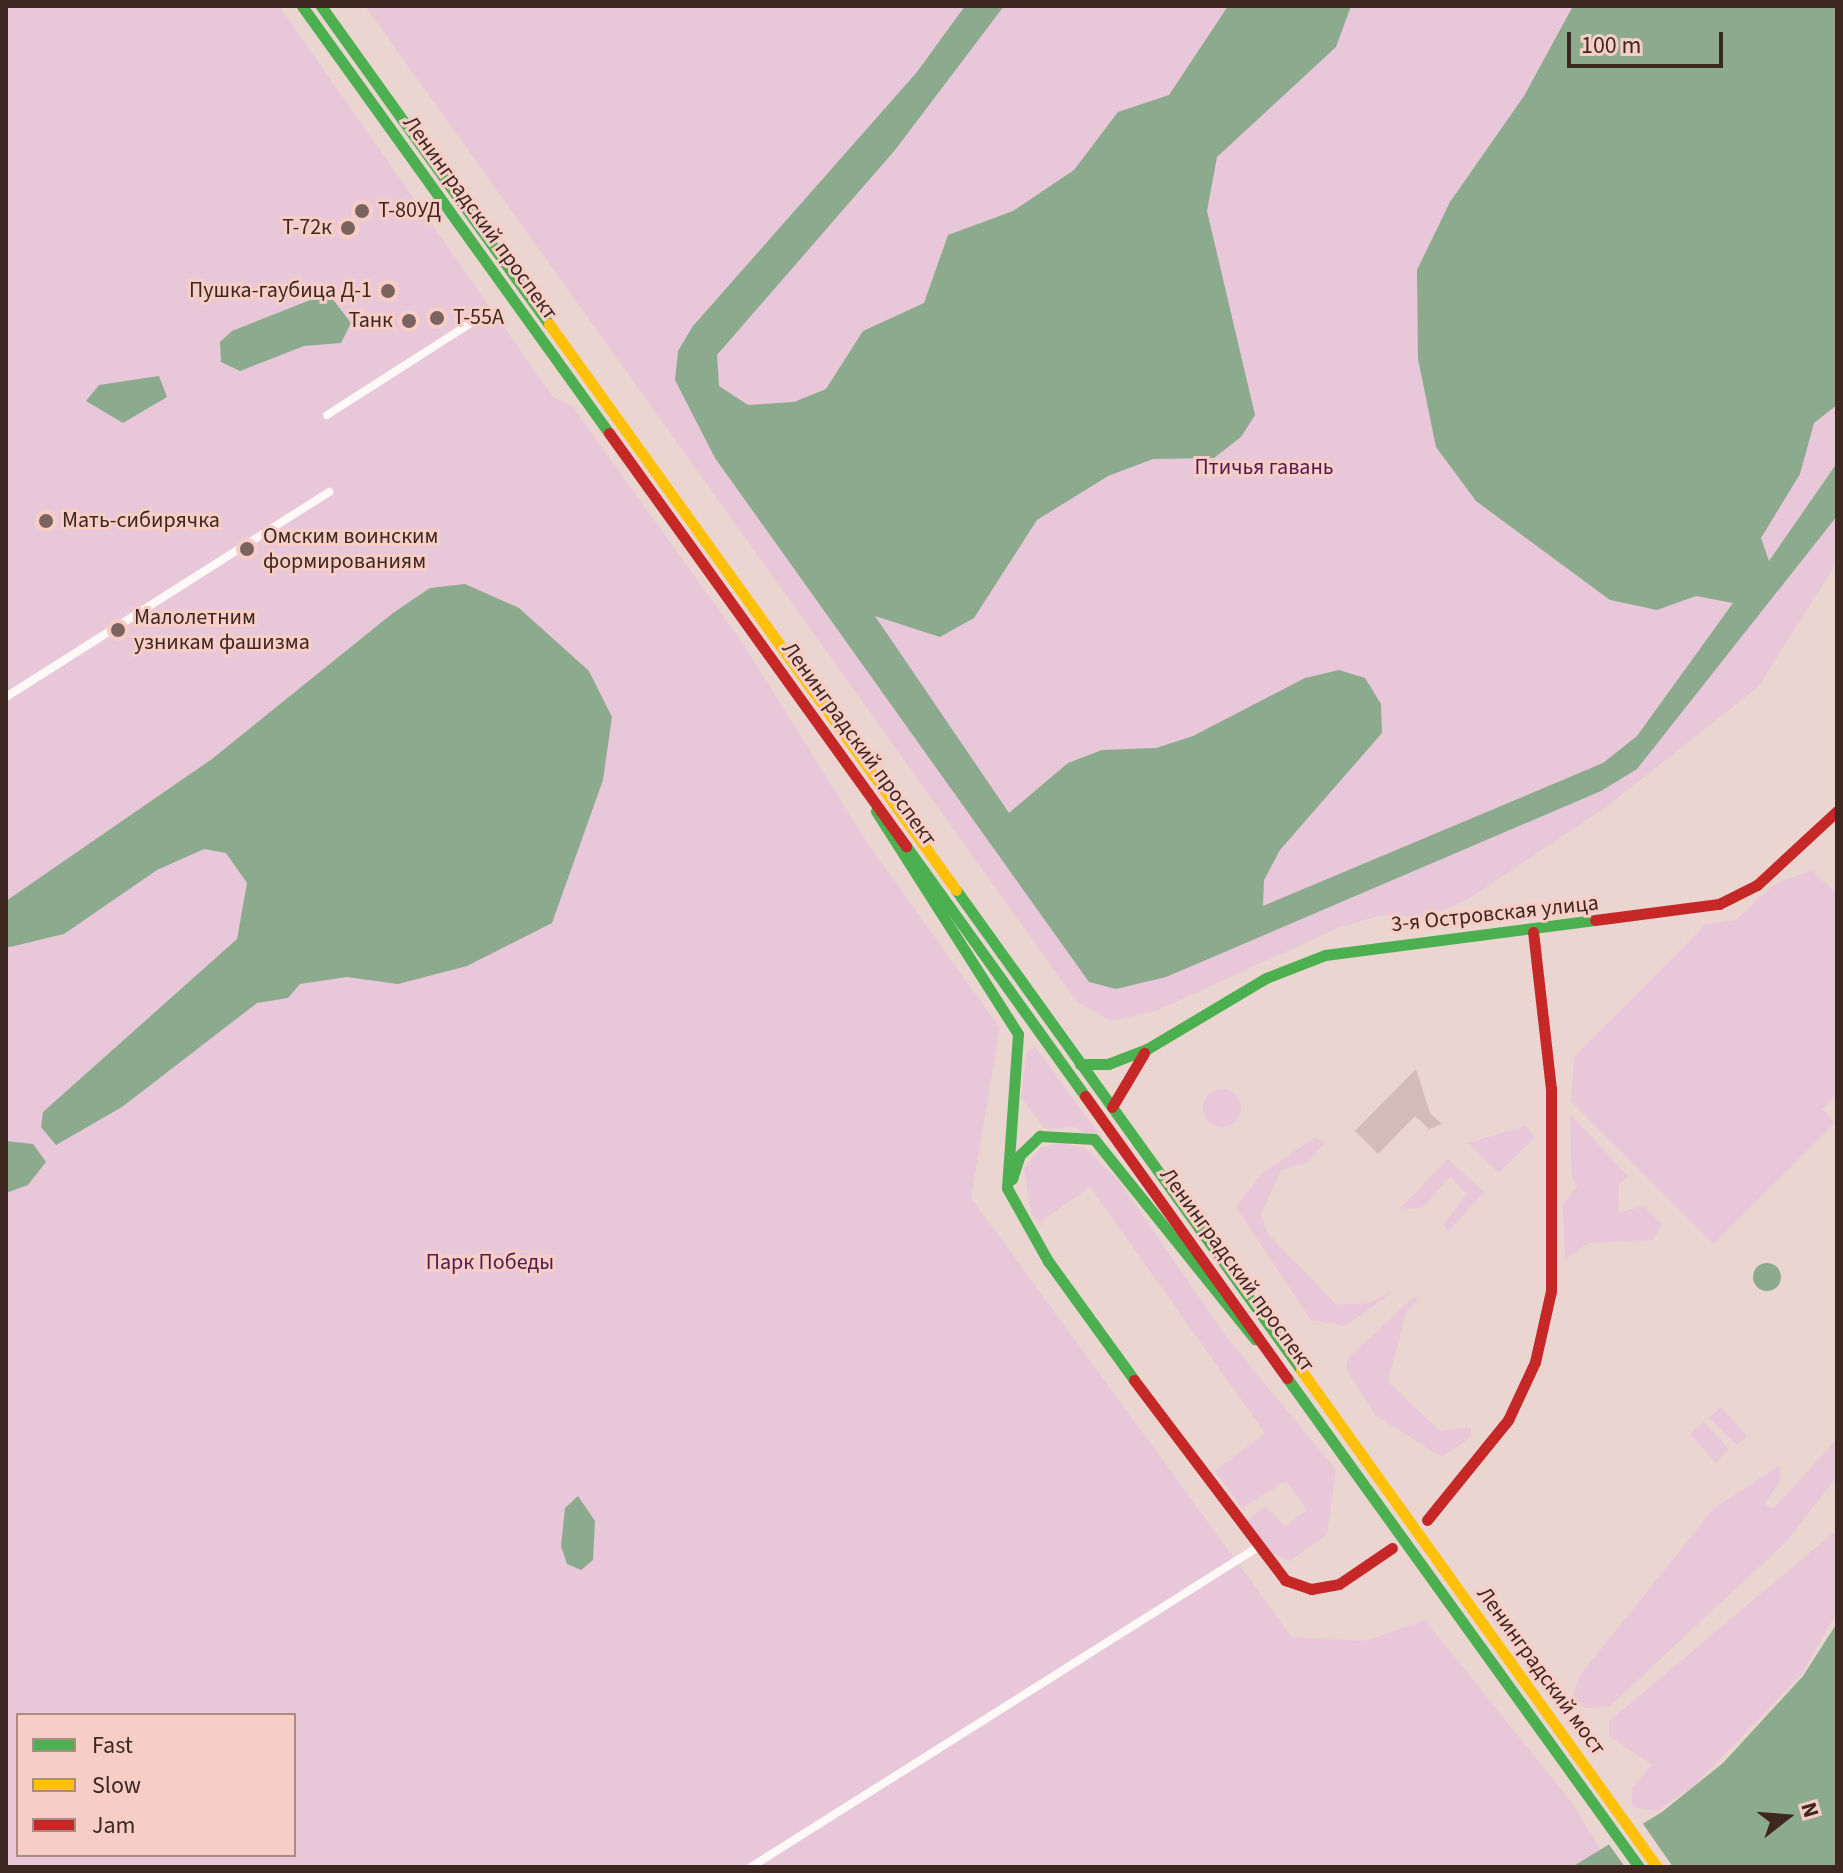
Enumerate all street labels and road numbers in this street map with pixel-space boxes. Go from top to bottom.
street label: Ленинградский проспект [397,111,563,325]
street label: Ленинградский проспект [776,637,942,851]
street label: 3-я Островская улица [1390,890,1600,938]
street label: Ленинградский проспект [1154,1163,1320,1377]
street label: Ленинградский мост [1471,1582,1611,1760]

